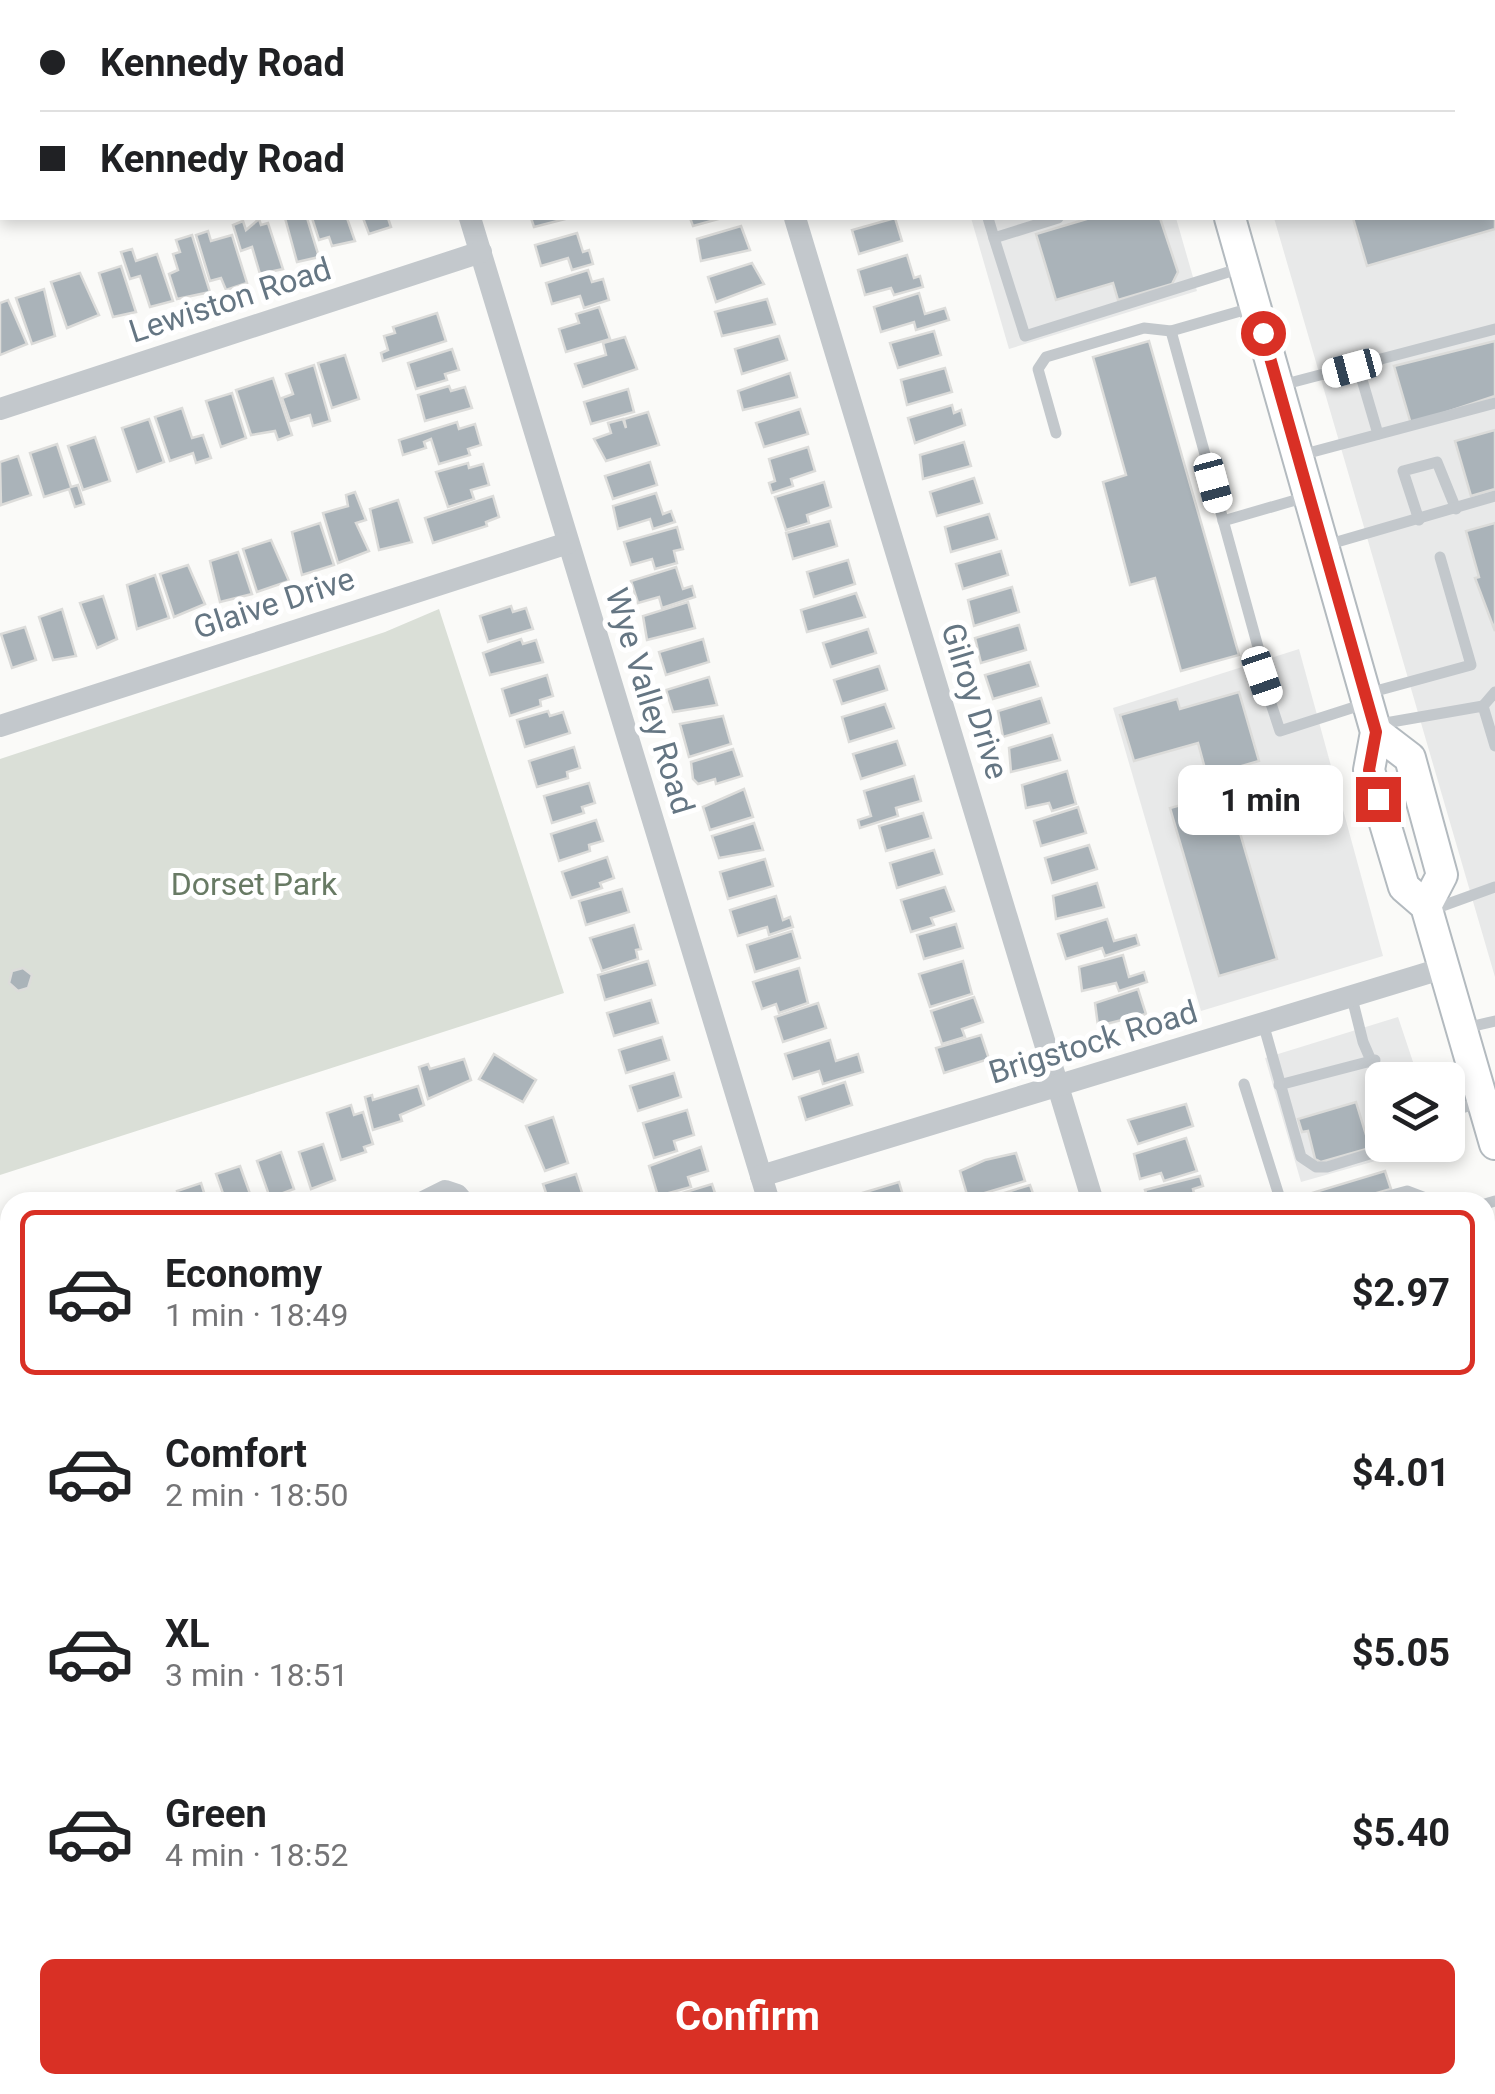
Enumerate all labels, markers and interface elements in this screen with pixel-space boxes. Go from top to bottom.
text: Kennedy Road [100,41,345,85]
text: Kennedy Road [100,137,345,181]
street label: Lewiston Road [124,249,336,351]
route start [1241,311,1286,356]
car [1319,346,1385,390]
car [1191,450,1235,516]
street label: Glaive Drive [189,559,359,647]
street label: Wye Valley Road [598,583,702,819]
street label: Gilroy Drive [933,619,1017,783]
car [1238,643,1286,709]
callout: 1 min [1178,764,1343,834]
route end [1356,777,1401,822]
text: 1 min [1220,781,1301,819]
park label: Dorset Park [171,865,338,903]
street label: Brigstock Road [984,992,1202,1092]
map controls [1365,1062,1465,1162]
button: layers [1365,1062,1465,1162]
icon: car [45,1248,135,1338]
text: Economy [165,1252,322,1296]
text: $2.97 [1352,1271,1450,1315]
text: 1 min · 18:49 [165,1296,348,1334]
icon: car [45,1428,135,1518]
text: Comfort [165,1432,307,1476]
text: $4.01 [1352,1451,1450,1495]
text: 2 min · 18:50 [165,1476,348,1514]
icon: car [45,1608,135,1698]
text: XL [165,1612,210,1656]
text: $5.05 [1352,1631,1450,1675]
text: 3 min · 18:51 [165,1656,348,1694]
icon: car [45,1788,135,1878]
text: Green [165,1792,267,1836]
text: $5.40 [1352,1811,1450,1855]
text: 4 min · 18:52 [165,1836,348,1874]
button: Confirm [40,1959,1455,2074]

